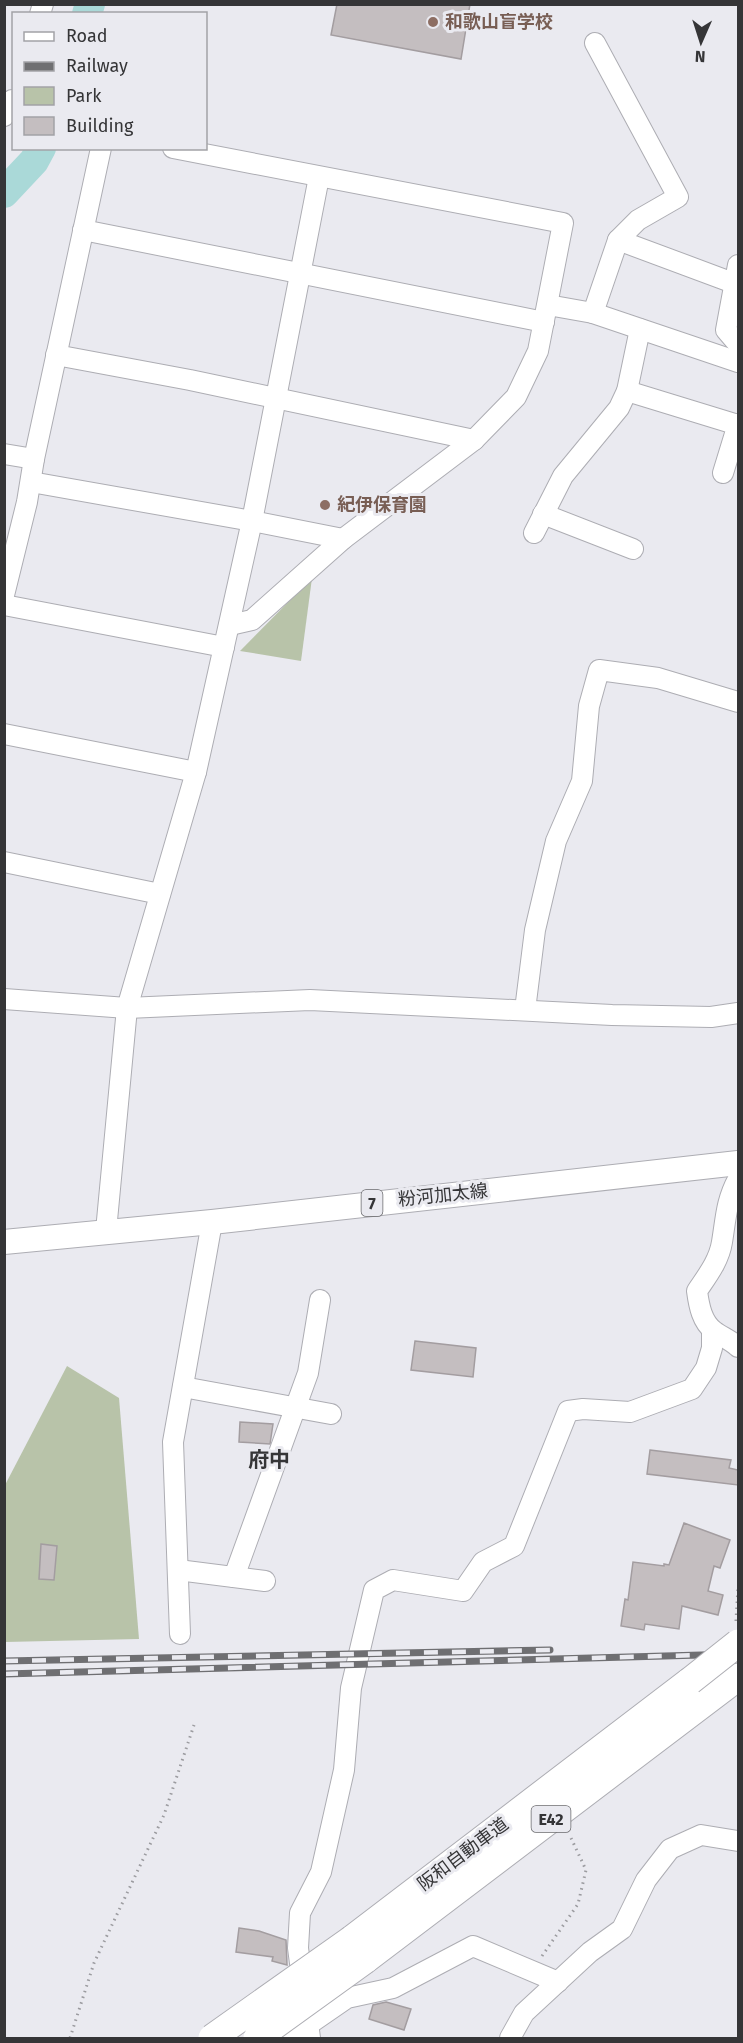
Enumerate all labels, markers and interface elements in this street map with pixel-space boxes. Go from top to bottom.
place label: 和歌山盲学校 [445,11,553,33]
legend [12,12,207,150]
north arrow [671,12,731,72]
marker: 和歌山盲学校 [426,15,440,29]
text: Road [66,25,108,47]
text: N [694,47,706,66]
text: Railway [66,55,128,77]
text: Park [66,85,102,107]
text: Building [66,115,134,137]
place label: 紀伊保育園 [337,494,427,516]
marker: 紀伊保育園 [318,498,332,512]
street label: 粉河加太線 [397,1179,489,1211]
road number: 7 [362,1190,382,1216]
district label: 府中 [248,1447,290,1473]
road number: E42 [532,1806,570,1832]
street label: 阪和自動車道 [413,1813,513,1895]

